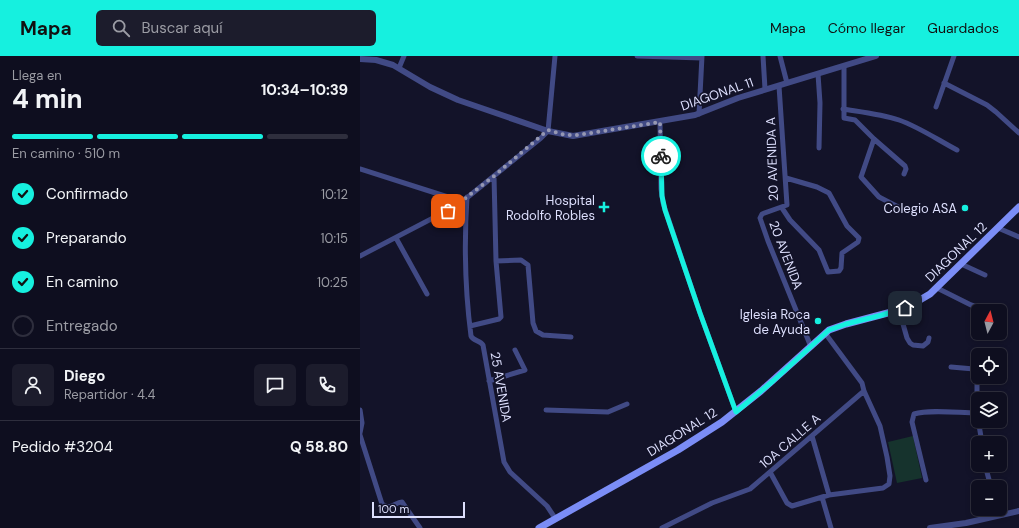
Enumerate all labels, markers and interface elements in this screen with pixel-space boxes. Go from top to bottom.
search box [96,10,376,46]
text: Mapa [20,16,72,41]
icon: search [110,17,132,39]
text: Buscar aquí [142,18,223,38]
text: Mapa [770,19,806,37]
text: Cómo llegar [828,19,905,37]
text: Guardados [927,19,999,37]
text: Llega en [12,67,62,84]
street label: DIAGONAL 11 [678,74,756,114]
text: 10:34–10:39 [261,80,348,100]
text: 4 min [12,82,83,116]
street label: 20 AVENIDA A [762,116,782,201]
courier [641,136,681,176]
text: En camino · 510 m [12,145,120,162]
icon: bike [650,145,672,167]
icon: check [12,183,34,205]
text: Confirmado [46,184,128,204]
text: 10:12 [321,186,348,203]
place label: Hospital Rodolfo Robles [506,192,595,224]
pin [431,194,465,228]
icon: bag [437,200,459,222]
place label: Colegio ASA [883,200,957,217]
marker: Hospital Rodolfo Robles [598,201,610,213]
marker: Colegio ASA [960,203,970,213]
street label: 20 AVENIDA [765,218,807,292]
street label: DIAGONAL 12 [922,218,990,286]
icon: check [12,227,34,249]
text: Preparando [46,228,127,248]
text: 10:15 [320,230,348,247]
icon: check [12,271,34,293]
text: En camino [46,272,118,292]
text: 10:25 [317,274,348,291]
pin [888,291,922,325]
icon: home [894,297,916,319]
north arrow [971,304,1007,340]
map controls [971,304,1007,516]
place label: Iglesia Roca de Ayuda [740,306,810,338]
text: Entregado [46,316,118,336]
marker: Iglesia Roca de Ayuda [813,316,823,326]
button: locate [971,348,1007,384]
street label: 25 AVENIDA [486,350,516,424]
button: person [12,364,54,406]
button: chat [254,364,296,406]
button: phone [306,364,348,406]
text: Diego [64,366,105,386]
text: Repartidor · 4.4 [64,386,155,403]
button: layers [971,392,1007,428]
street label: DIAGONAL 12 [644,404,720,460]
street label: 10A CALLE A [756,410,824,472]
button: + [971,436,1007,472]
text: Pedido #3204 [12,437,113,457]
text: Q 58.80 [290,437,348,457]
button: − [971,480,1007,516]
scale bar [372,500,465,519]
text: 100 m [378,502,409,516]

